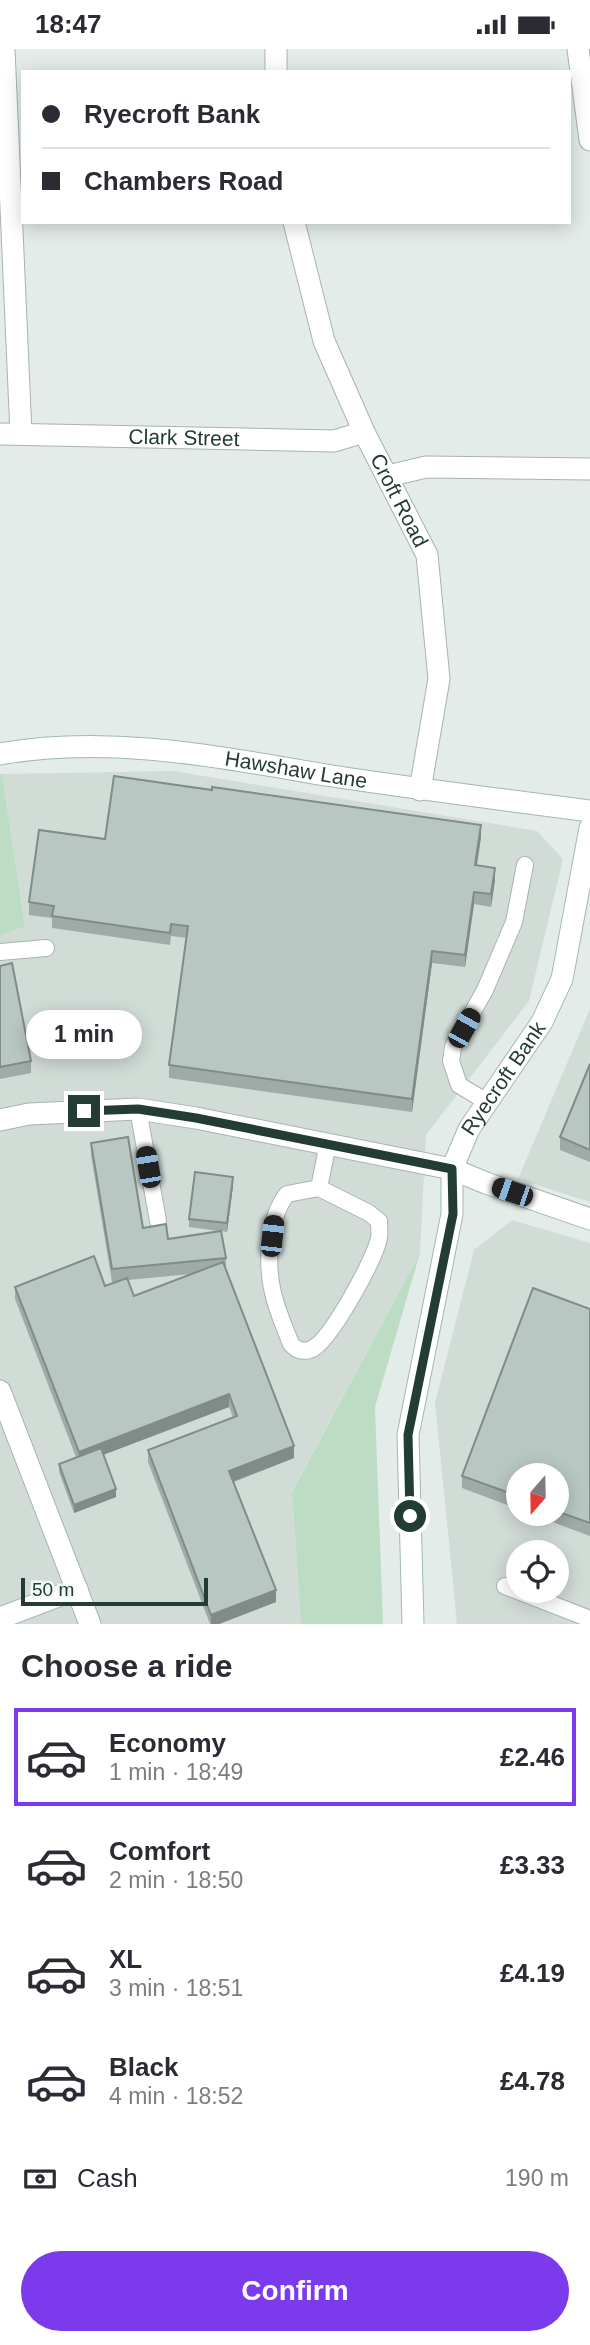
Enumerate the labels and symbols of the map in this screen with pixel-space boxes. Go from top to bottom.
street label: Clark Street [128,425,240,450]
street label: Croft Road [366,450,433,551]
street label: Hawshaw Lane [223,746,369,792]
car [445,1005,484,1051]
callout: 1 min [26,1009,142,1059]
street label: Ryecroft Bank [456,1017,550,1139]
route end [68,1095,100,1127]
car [135,1144,162,1190]
car [489,1175,536,1209]
car [260,1214,285,1258]
north arrow [506,1463,569,1526]
route start [394,1500,426,1532]
scale bar [21,1575,208,1607]

